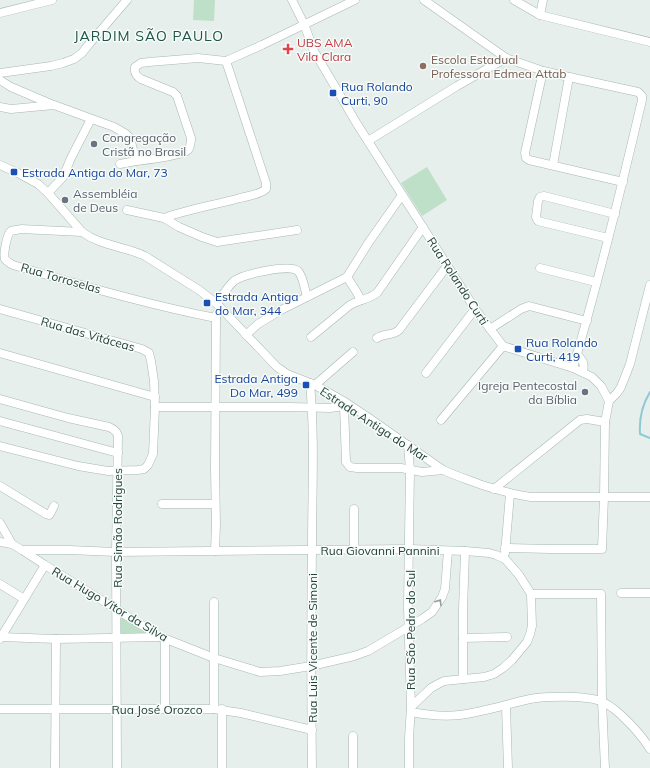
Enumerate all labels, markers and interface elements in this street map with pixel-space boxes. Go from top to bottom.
district label: JARDIM SÃO PAULO [74,27,224,45]
place label: UBS AMA Vila Clara [297,35,353,64]
marker: UBS AMA Vila Clara [282,43,294,55]
place label: Escola Estadual Professora Edmea Attab [431,52,566,81]
marker: Escola Estadual Professora Edmea Attab [418,61,428,71]
place label: Rua Rolando Curti, 90 [341,79,413,108]
marker: Rua Rolando Curti, 90 [328,88,338,98]
place label: Congregação Cristã no Brasil [102,130,186,159]
marker: Congregação Cristã no Brasil [89,139,99,149]
place label: Estrada Antiga do Mar, 73 [22,165,168,180]
marker: Estrada Antiga do Mar, 73 [9,167,19,177]
place label: Assembléia de Deus [73,186,137,215]
marker: Assembléia de Deus [60,195,70,205]
street label: Rua Rolando Curti [424,234,492,328]
street label: Rua Torroselas [19,259,103,297]
place label: Estrada Antiga do Mar, 344 [215,289,298,318]
marker: Estrada Antiga do Mar, 344 [202,298,212,308]
street label: Rua das Vitáceas [39,313,137,355]
place label: Rua Rolando Curti, 419 [526,335,598,364]
marker: Rua Rolando Curti, 419 [513,344,523,354]
place label: Estrada Antiga Do Mar, 499 [215,371,298,400]
place label: Igreja Pentecostal da Bíblia [478,378,577,407]
marker: Estrada Antiga Do Mar, 499 [301,380,311,390]
street label: Estrada Antiga do Mar [317,384,431,465]
marker: Igreja Pentecostal da Bíblia [580,387,590,397]
street label: Rua Simão Rodrigues [110,468,125,588]
street label: Rua Giovanni Pannini [321,543,440,558]
street label: Rua Hugo Vitor da Silva [49,563,171,645]
street label: Rua São Pedro do Sul [403,570,418,690]
street label: Rua Luis Vicente de Simoni [305,573,320,723]
one-way arrow [434,599,441,606]
street label: Rua José Orozco [111,702,203,717]

